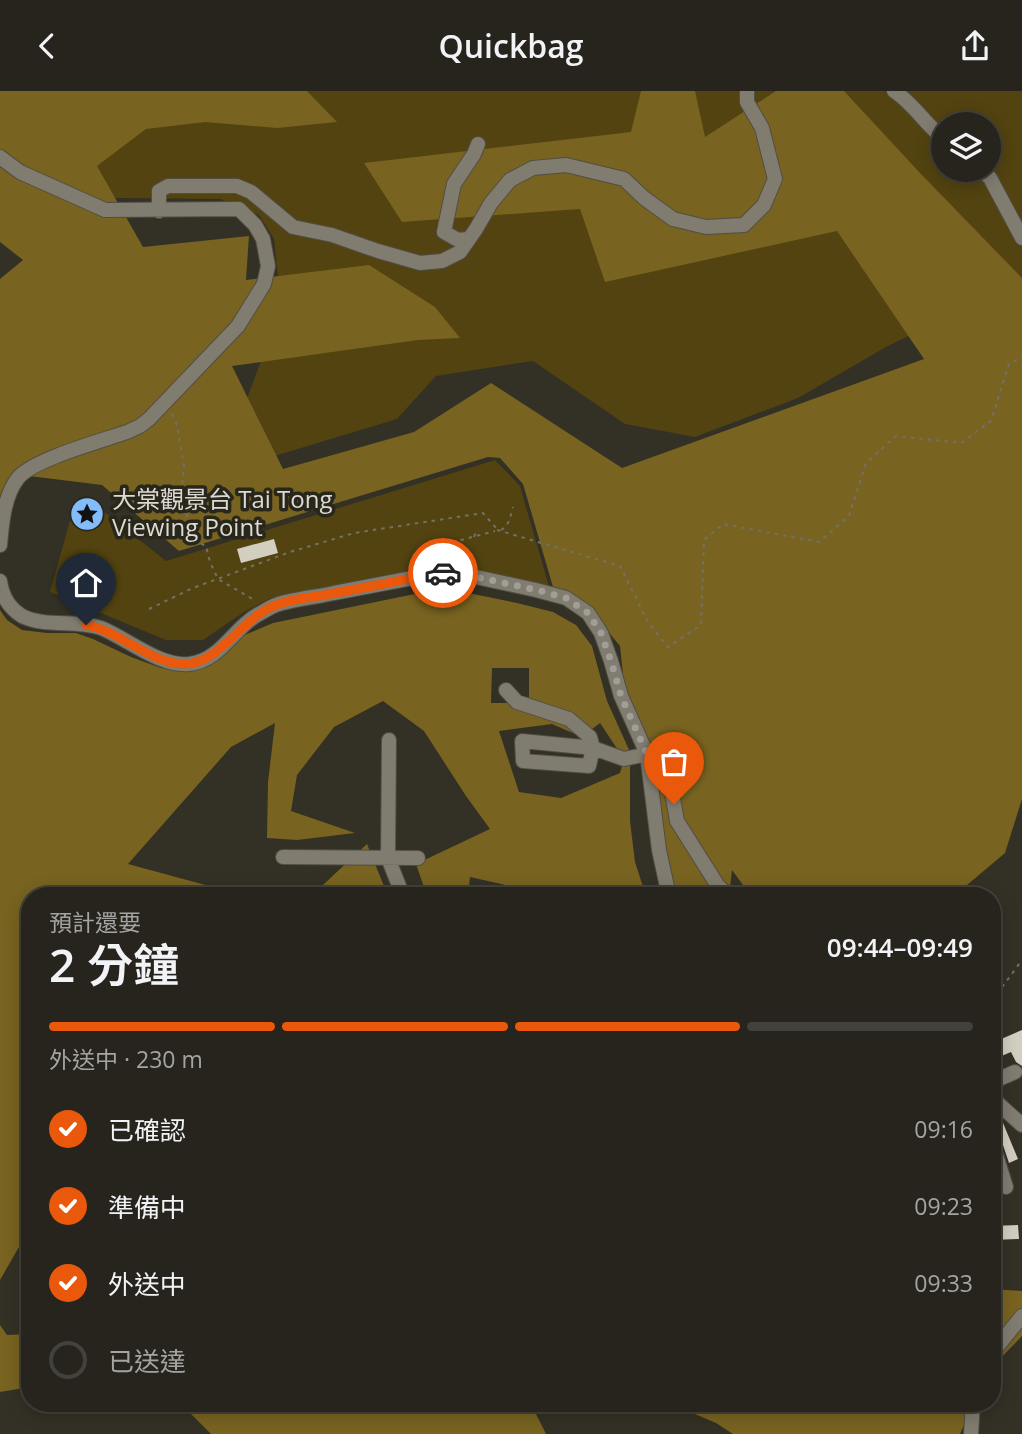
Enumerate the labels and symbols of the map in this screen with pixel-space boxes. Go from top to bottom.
place label: 大棠觀景台 Tai Tong Viewing Point [112,482,333,543]
place icon: 大棠觀景台 Tai Tong Viewing Point [68,495,106,533]
courier [408,538,478,608]
pin [56,553,116,625]
pin [644,732,704,804]

